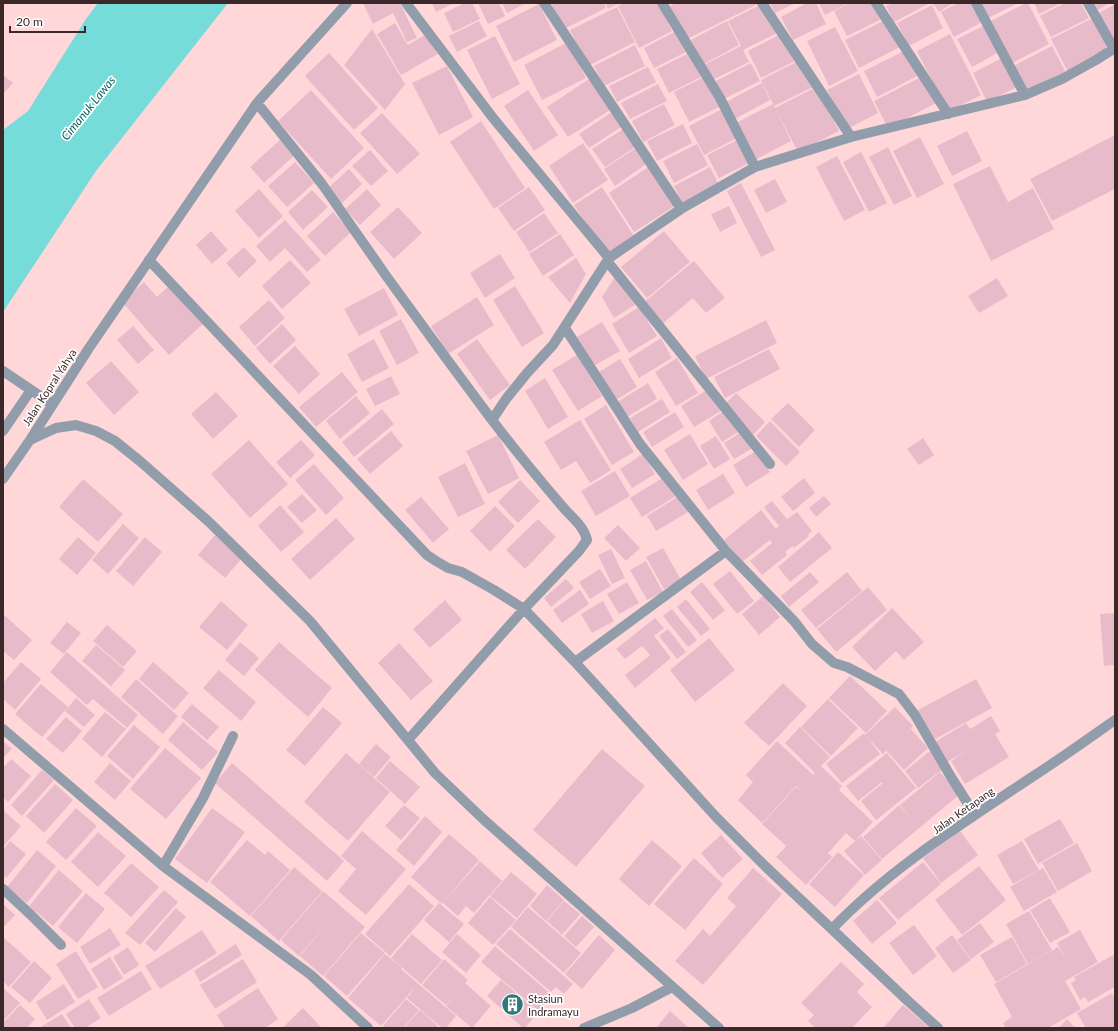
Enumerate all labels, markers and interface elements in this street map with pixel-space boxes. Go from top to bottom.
scale bar [10,8,85,34]
text: 20 m [16,14,43,29]
water label: Cimanuk Lawas [58,73,119,143]
street label: Jalan Kopral Yahya [19,346,79,428]
street label: Jalan Ketapang [930,784,997,836]
building icon: Stasiun Indramayu [499,991,525,1017]
place label: Stasiun Indramayu [528,992,579,1018]

